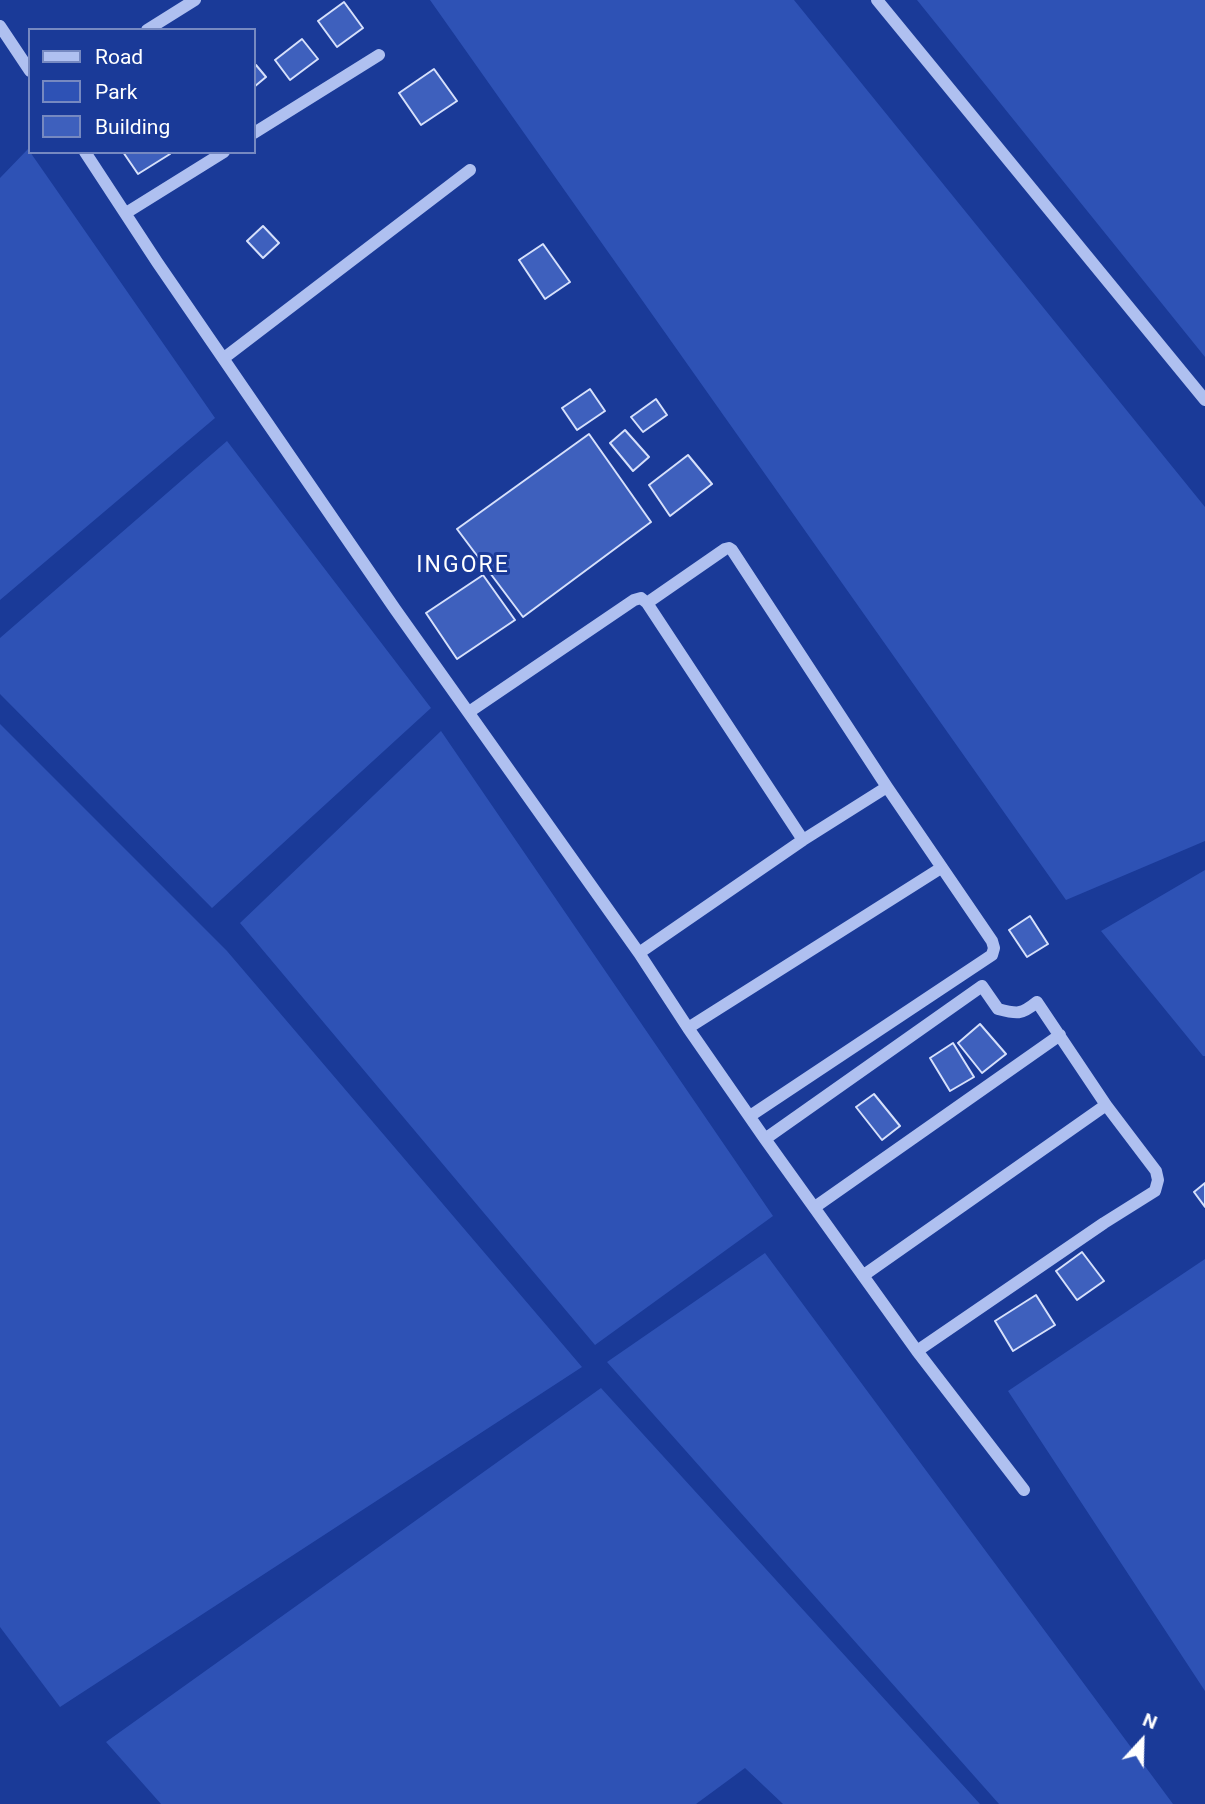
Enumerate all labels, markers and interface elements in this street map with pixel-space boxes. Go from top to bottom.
legend [28,28,256,154]
text: Road [95,45,143,69]
text: Park [95,80,137,104]
text: Building [95,115,170,139]
district label: INGORE [417,552,509,580]
north arrow [1107,1706,1177,1776]
text: N [1140,1708,1161,1734]

